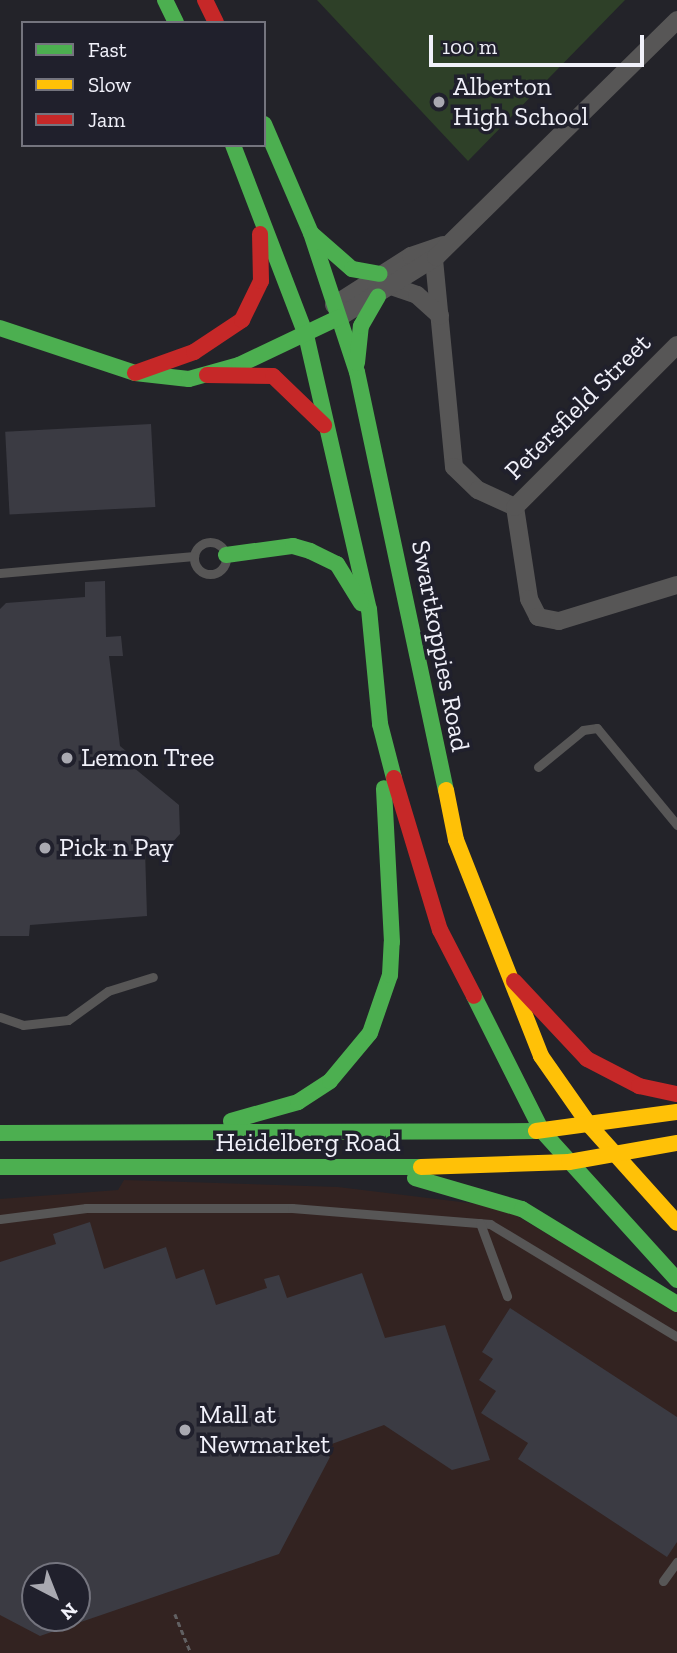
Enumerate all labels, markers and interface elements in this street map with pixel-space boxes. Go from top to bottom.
legend [21,21,266,147]
scale bar [432,21,647,65]
text: 100 m [442,34,497,59]
text: Fast [88,37,127,62]
place label: Alberton High School [453,71,589,132]
text: Slow [88,72,131,97]
marker: Alberton High School [431,94,447,110]
text: Jam [88,107,125,132]
street label: Petersfield Street [499,328,657,486]
street label: Swartkoppies Road [404,538,476,754]
place label: Lemon Tree [81,742,215,774]
marker: Lemon Tree [59,750,75,766]
place label: Pick n Pay [59,832,174,864]
marker: Pick n Pay [37,840,53,856]
street label: Heidelberg Road [215,1127,401,1159]
place label: Mall at Newmarket [199,1399,330,1460]
marker: Mall at Newmarket [177,1422,193,1438]
north arrow [21,1562,91,1632]
text: N [56,1598,82,1625]

